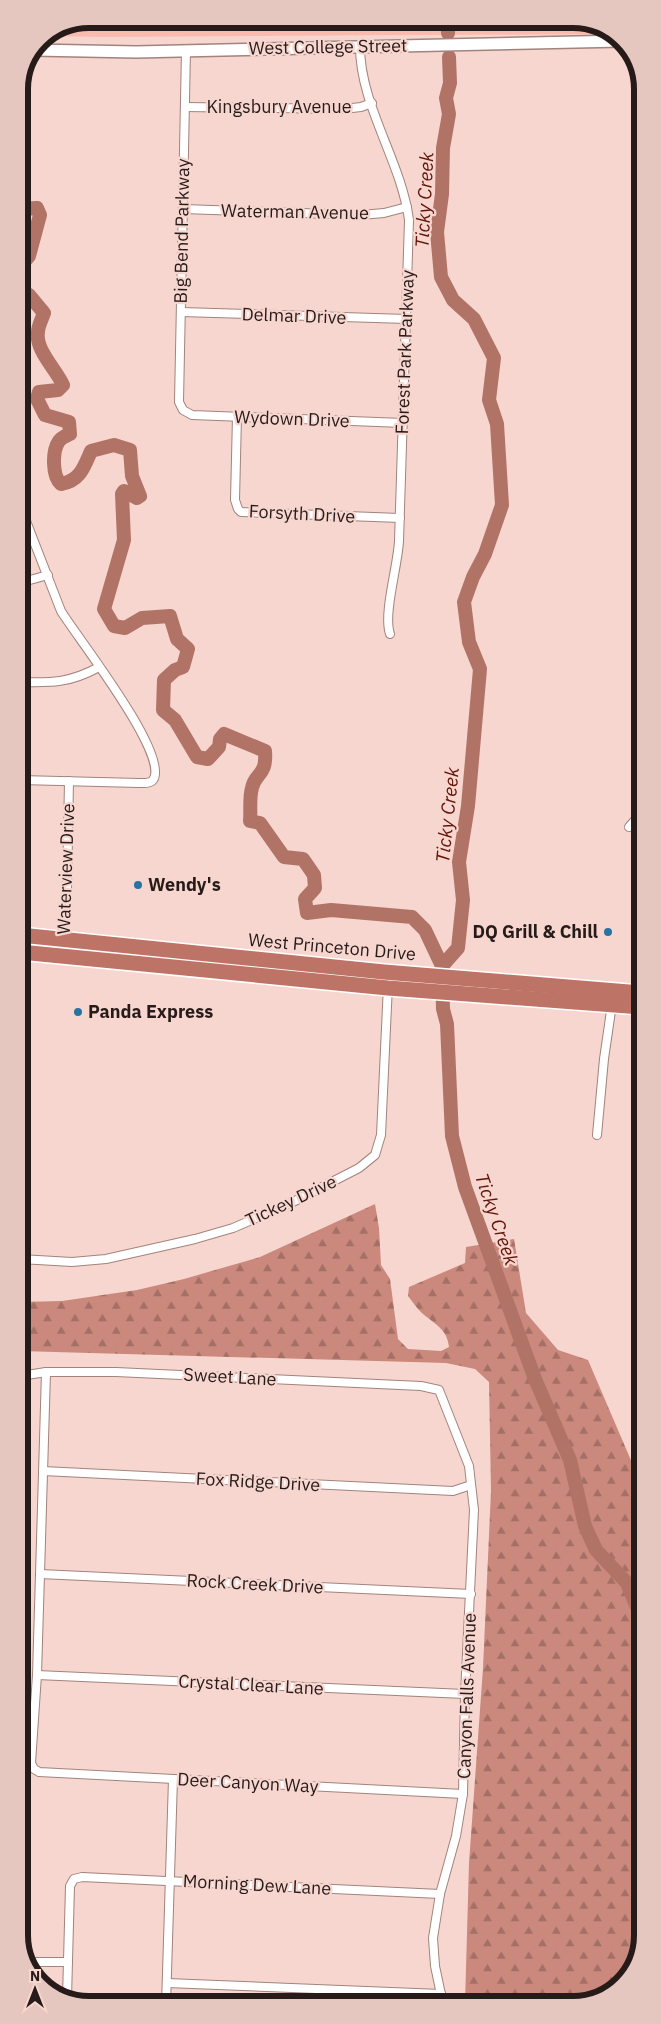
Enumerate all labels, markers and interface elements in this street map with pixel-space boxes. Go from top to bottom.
street label: West College Street [248,34,407,59]
street label: Kingsbury Avenue [206,95,352,118]
water label: Ticky Creek [410,150,439,249]
street label: Big Bend Parkway [169,158,194,304]
street label: Waterman Avenue [221,199,369,224]
street label: Forest Park Parkway [390,269,419,435]
street label: Delmar Drive [241,302,347,329]
street label: Wydown Drive [234,405,350,432]
street label: Forsyth Drive [248,499,356,528]
water label: Ticky Creek [430,765,464,864]
street label: Waterview Drive [52,803,79,935]
place label: Wendy's [148,873,221,896]
marker: Wendy's [132,879,144,891]
place label: DQ Grill & Chill [472,920,599,943]
marker: DQ Grill & Chill [602,926,614,938]
street label: West Princeton Drive [247,928,417,965]
place label: Panda Express [88,1000,213,1023]
marker: Panda Express [72,1006,84,1018]
street label: Tickey Drive [242,1169,340,1232]
water label: Ticky Creek [470,1170,524,1269]
street label: Sweet Lane [183,1363,277,1390]
street label: Fox Ridge Drive [195,1467,321,1496]
street label: Rock Creek Drive [186,1568,324,1599]
street label: Canyon Falls Avenue [452,1612,481,1779]
street label: Crystal Clear Lane [178,1669,325,1700]
street label: Deer Canyon Way [177,1767,319,1798]
street label: Morning Dew Lane [182,1869,332,1900]
north arrow [10,1964,60,2014]
text: N [30,1967,40,1985]

